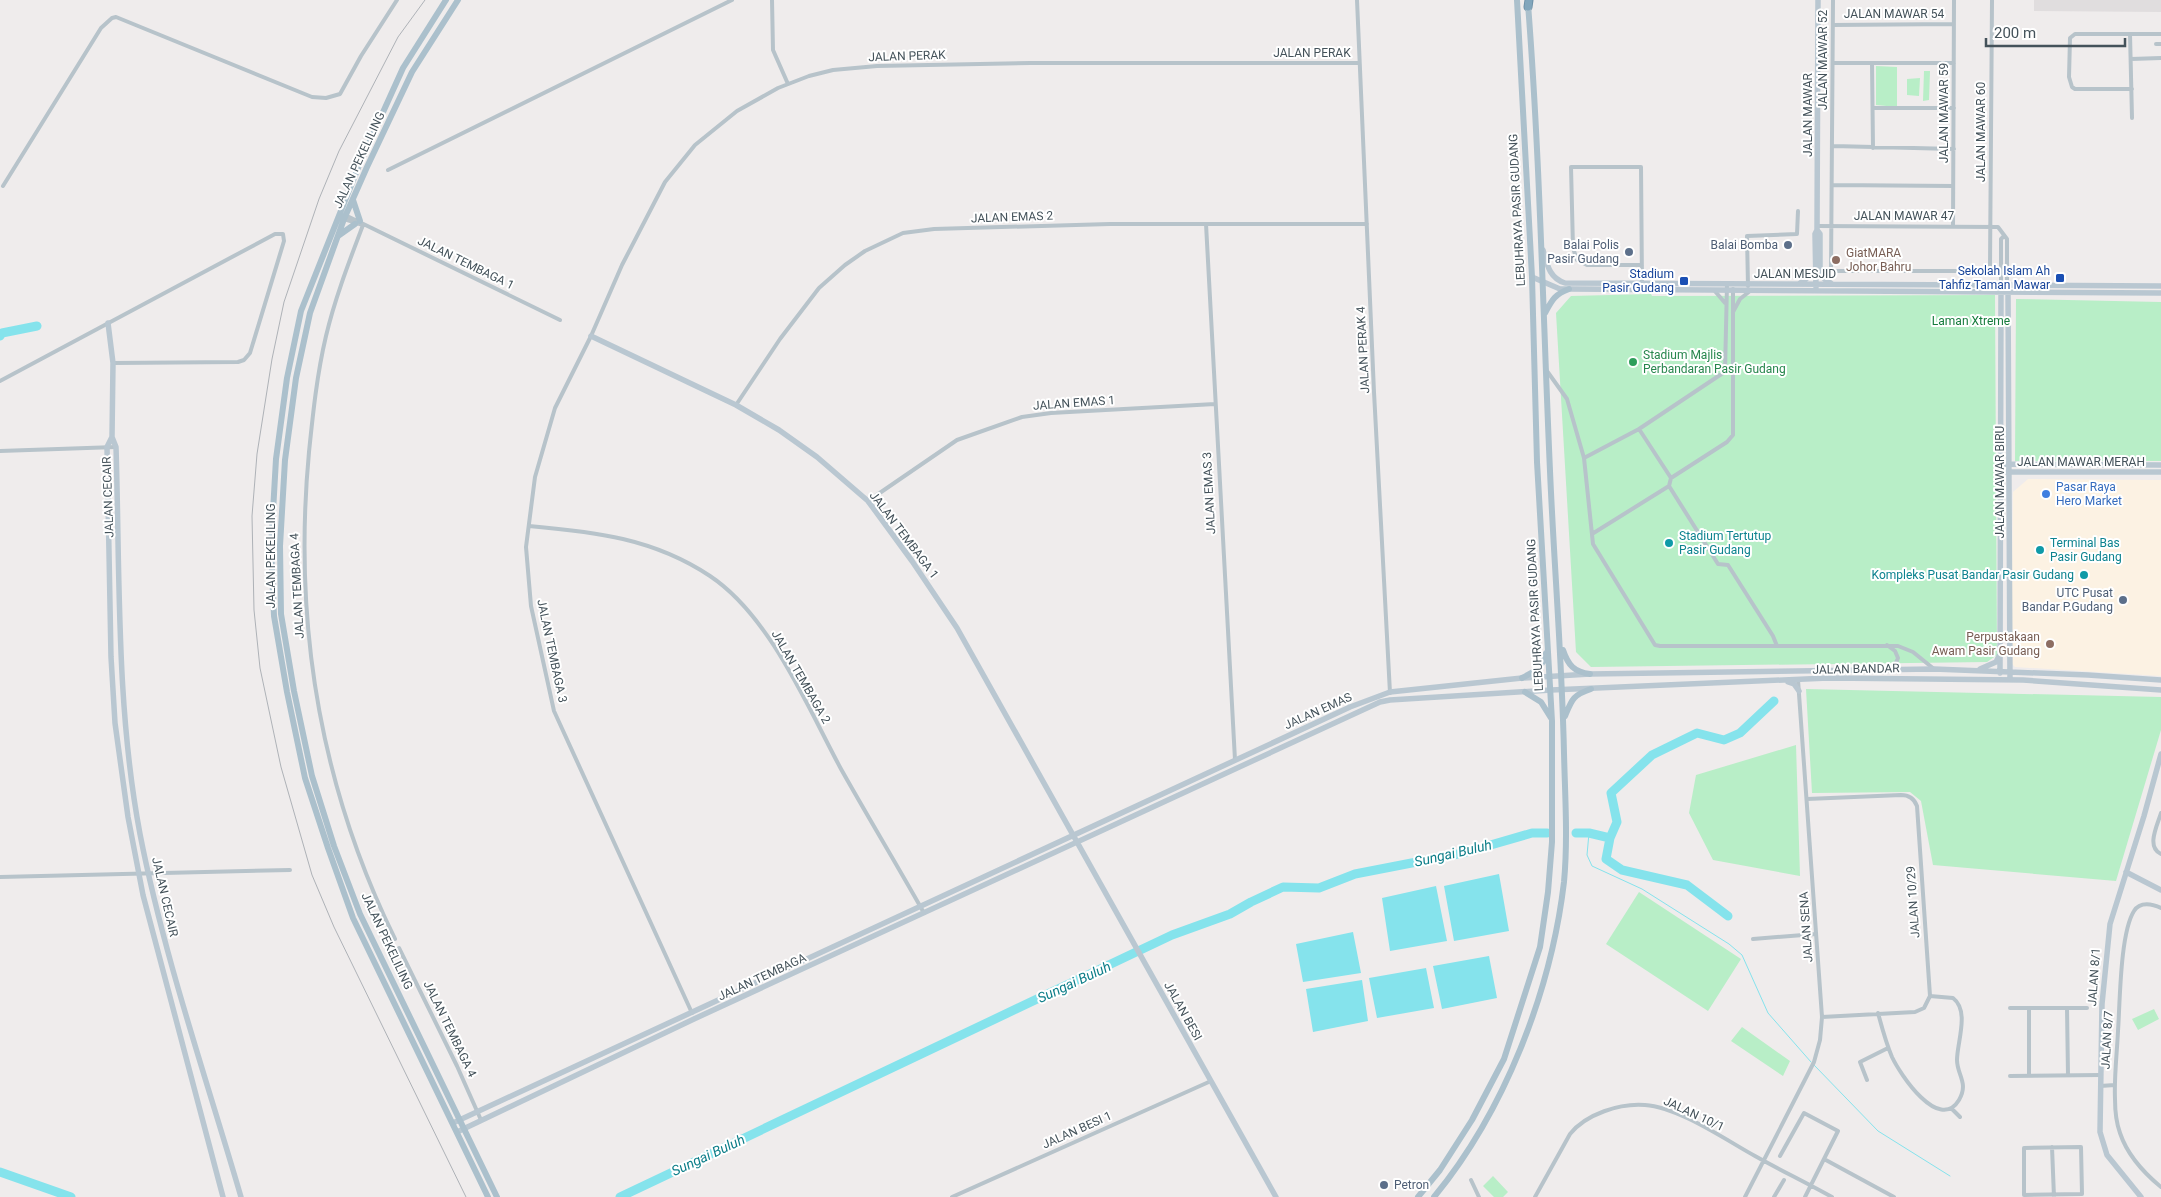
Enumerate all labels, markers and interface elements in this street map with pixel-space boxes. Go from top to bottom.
street label: JALAN MAWAR 54 [1844,7,1944,21]
street label: JALAN MAWAR 52 [1816,10,1830,110]
scale bar [1986,15,2125,47]
text: 200 m [1994,24,2036,42]
street label: JALAN PERAK [1273,46,1351,60]
street label: JALAN PERAK [868,48,946,64]
street label: JALAN MAWAR 59 [1937,63,1951,163]
street label: JALAN MAWAR [1801,72,1815,157]
street label: JALAN MAWAR 60 [1974,82,1988,182]
street label: JALAN PEKELILING [330,109,388,211]
street label: LEBUHRAYA PASIR GUDANG [1506,133,1528,287]
street label: JALAN EMAS 2 [971,209,1054,225]
street label: JALAN MAWAR 47 [1854,209,1954,223]
street label: JALAN TEMBAGA 1 [416,234,516,292]
place label: Balai Polis Pasir Gudang [1547,238,1619,266]
place label: Balai Bomba [1711,238,1778,252]
marker: Balai Bomba [1782,239,1794,251]
marker: Balai Polis Pasir Gudang [1623,246,1635,258]
place label: GiatMARA Johor Bahru [1846,246,1911,274]
marker: GiatMARA Johor Bahru [1830,254,1842,266]
place label: Sekolah Islam Ah Tahfiz Taman Mawar [1939,264,2050,292]
place label: Stadium Pasir Gudang [1602,267,1674,295]
street label: JALAN MESJID [1754,267,1836,281]
marker: Sekolah Islam Ah Tahfiz Taman Mawar [2054,272,2066,284]
marker: Stadium Pasir Gudang [1678,275,1690,287]
street label: JALAN PERAK 4 [1354,306,1372,394]
park label: Laman Xtreme [1932,314,2010,328]
place label: Stadium Majlis Perbandaran Pasir Gudang [1643,348,1786,376]
marker: Stadium Majlis Perbandaran Pasir Gudang [1627,356,1639,368]
street label: JALAN EMAS 1 [1032,393,1116,413]
street label: JALAN MAWAR BIRU [1993,426,2007,538]
street label: JALAN EMAS 3 [1200,452,1218,534]
street label: JALAN MAWAR MERAH [2017,455,2145,469]
street label: JALAN CECAIR [100,456,116,538]
place label: Pasar Raya Hero Market [2056,480,2122,508]
marker: Pasar Raya Hero Market [2040,488,2052,500]
street label: JALAN TEMBAGA 1 [867,489,941,581]
street label: JALAN PEKELILING [264,503,278,609]
place label: Stadium Tertutup Pasir Gudang [1679,529,1772,557]
street label: JALAN TEMBAGA 4 [287,533,307,639]
place label: Terminal Bas Pasir Gudang [2050,536,2122,564]
marker: Stadium Tertutup Pasir Gudang [1663,537,1675,549]
street label: LEBUHRAYA PASIR GUDANG [1524,538,1546,692]
marker: Terminal Bas Pasir Gudang [2034,544,2046,556]
place label: Kompleks Pusat Bandar Pasir Gudang [1872,568,2074,582]
marker: Kompleks Pusat Bandar Pasir Gudang [2078,569,2090,581]
place label: UTC Pusat Bandar P.Gudang [2022,586,2113,614]
marker: UTC Pusat Bandar P.Gudang [2117,594,2129,606]
street label: JALAN TEMBAGA 3 [534,598,570,704]
street label: JALAN TEMBAGA 2 [769,628,834,726]
place label: Perpustakaan Awam Pasir Gudang [1932,630,2040,658]
marker: Perpustakaan Awam Pasir Gudang [2044,638,2056,650]
street label: JALAN BANDAR [1812,661,1900,677]
street label: JALAN EMAS [1282,690,1354,732]
water label: Sungai Buluh [1413,836,1493,870]
street label: JALAN CECAIR [149,856,181,939]
street label: JALAN 10/29 [1903,866,1923,938]
street label: JALAN PEKELILING [358,890,416,992]
street label: JALAN SENA [1797,891,1815,963]
street label: JALAN 8/1 [2085,947,2103,1007]
street label: JALAN TEMBAGA [716,950,808,1004]
water label: Sungai Buluh [1035,958,1113,1006]
street label: JALAN TEMBAGA 4 [421,979,480,1080]
street label: JALAN BESI [1161,979,1205,1043]
street label: JALAN 8/7 [2098,1010,2116,1070]
street label: JALAN 10/1 [1661,1094,1727,1134]
street label: JALAN BESI 1 [1040,1108,1114,1152]
water label: Sungai Buluh [669,1131,747,1179]
place label: Petron [1394,1178,1429,1192]
marker: Petron [1378,1179,1390,1191]

